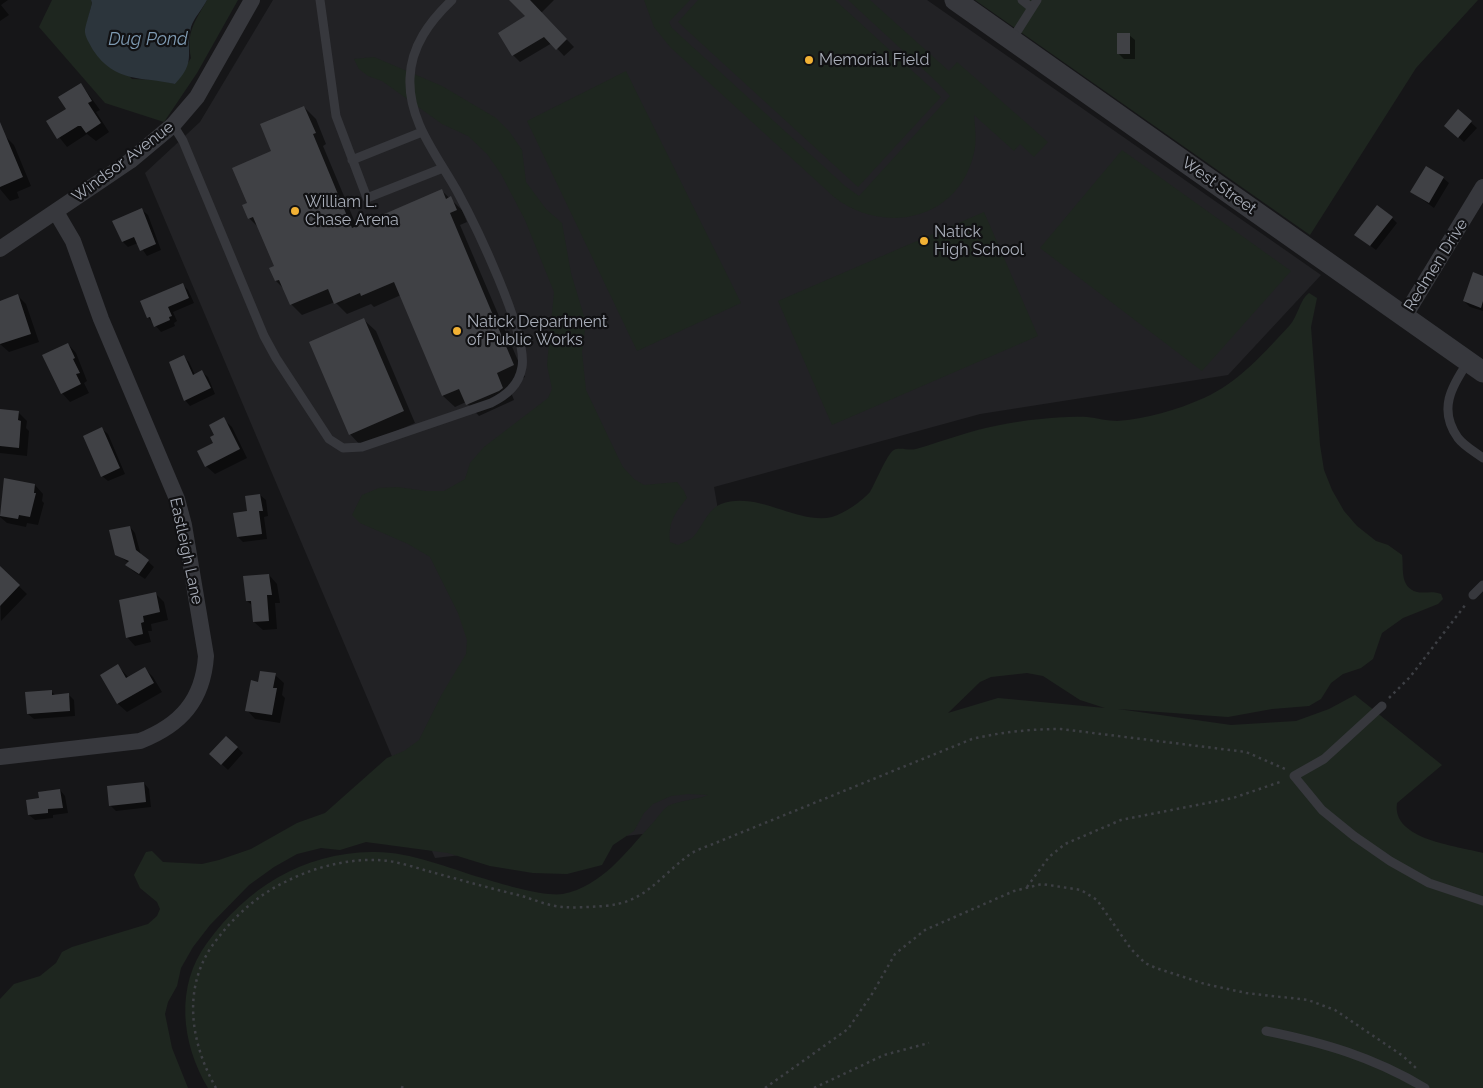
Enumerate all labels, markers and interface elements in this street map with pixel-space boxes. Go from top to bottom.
water label: Dug Pond [108,29,188,51]
place label: Memorial Field [819,50,929,70]
marker: Memorial Field [803,54,815,66]
street label: Windsor Avenue [68,117,178,207]
street label: West Street [1178,153,1260,219]
place label: William L. Chase Arena [305,192,399,230]
marker: William L. Chase Arena [289,205,301,217]
street label: Redmen Drive [1400,215,1472,315]
place label: Natick High School [934,222,1024,260]
marker: Natick High School [918,235,930,247]
place label: Natick Department of Public Works [467,312,607,350]
marker: Natick Department of Public Works [451,325,463,337]
street label: Eastleigh Lane [165,496,207,606]

